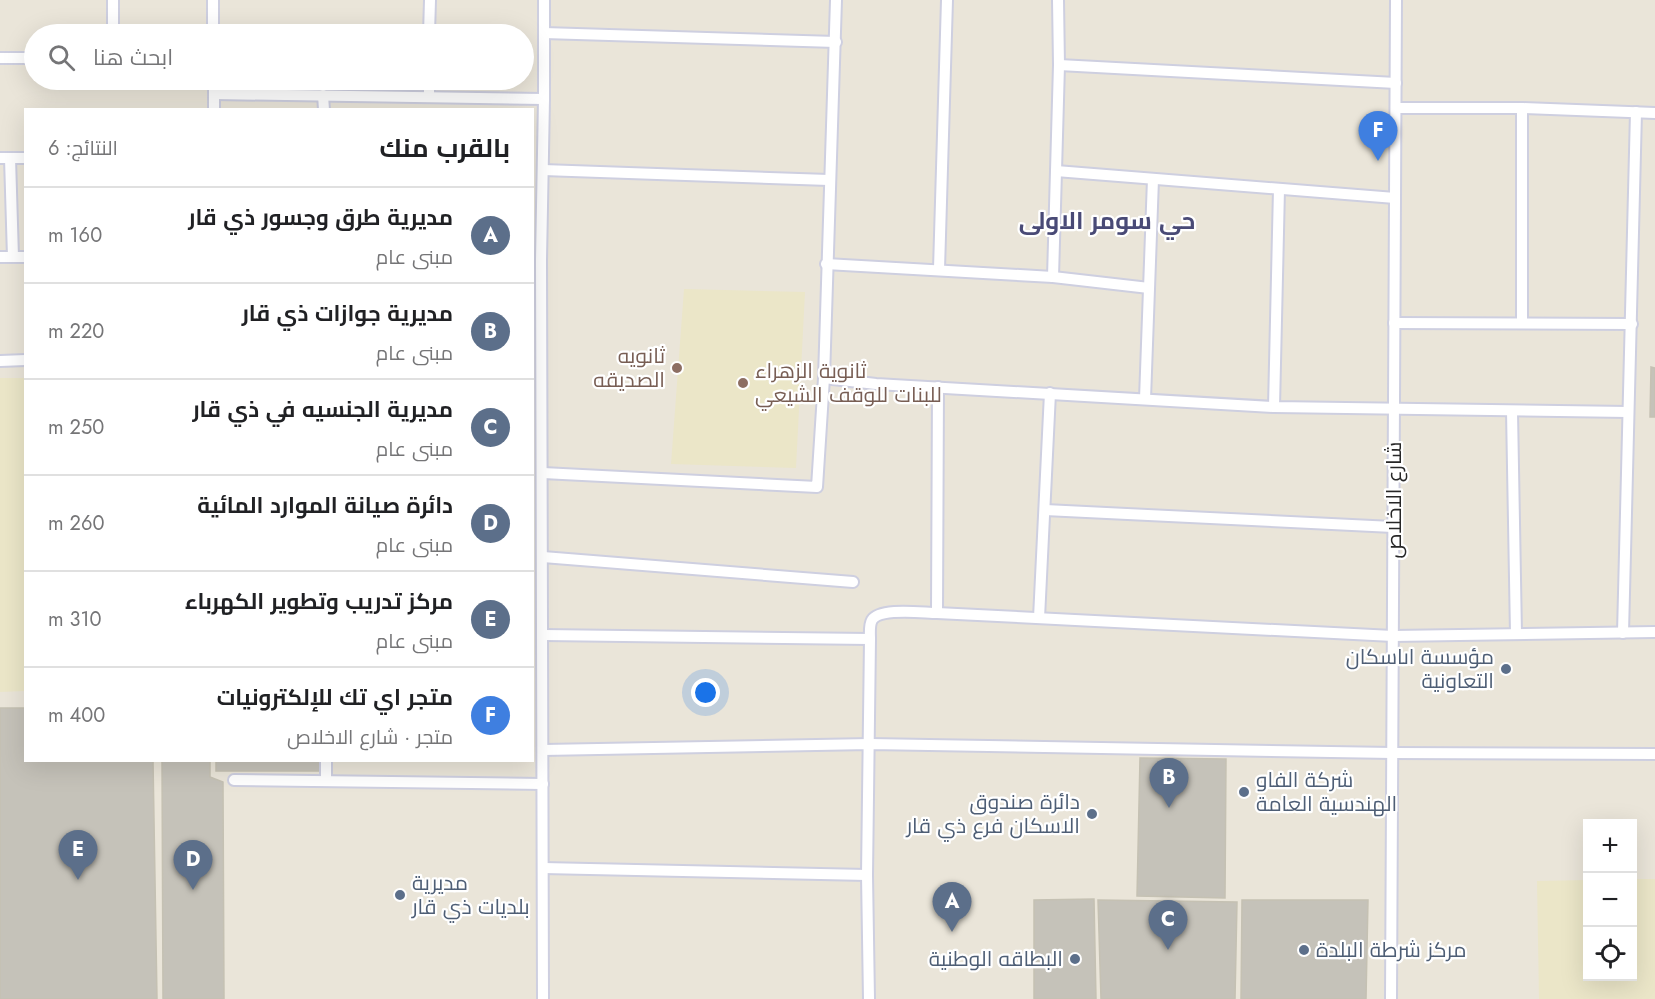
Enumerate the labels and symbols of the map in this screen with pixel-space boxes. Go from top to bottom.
pin: F [1358,112,1398,161]
district label: حي سومر الاولى [1019,203,1195,240]
place label: ثانويه الصديقه [593,341,665,395]
place label: ثانوية الزهراء للبنات للوقف الشيعي [755,356,942,411]
marker: ثانويه الصديقه [670,361,684,375]
marker: ثانوية الزهراء للبنات للوقف الشيعي [736,376,750,390]
street label: شارع الاخلاص [1379,442,1409,558]
place label: مؤسسة اىاسكان التعاونية [1346,642,1494,696]
marker: مؤسسة اىاسكان التعاونية [1499,662,1513,676]
your location [691,678,720,707]
pin: B [1150,758,1188,808]
place label: شركة الفاو الهندسية العامة [1256,765,1397,819]
marker: شركة الفاو الهندسية العامة [1237,785,1251,799]
place label: دائرة صندوق الاسكان فرع ذي قار [905,787,1080,842]
marker: دائرة صندوق الاسكان فرع ذي قار [1085,807,1099,821]
pin: E [58,830,98,880]
pin: D [174,840,212,890]
place label: مديرية بلديات ذي قار [411,868,530,923]
pin: A [932,882,972,932]
marker: مديرية بلديات ذي قار [393,888,407,902]
pin: C [1148,900,1188,950]
place label: مركز شرطة البلدة [1316,935,1466,965]
marker: مركز شرطة البلدة [1297,943,1311,957]
place label: البطاقه الوطنية [929,944,1063,974]
marker: البطاقه الوطنية [1068,952,1082,966]

